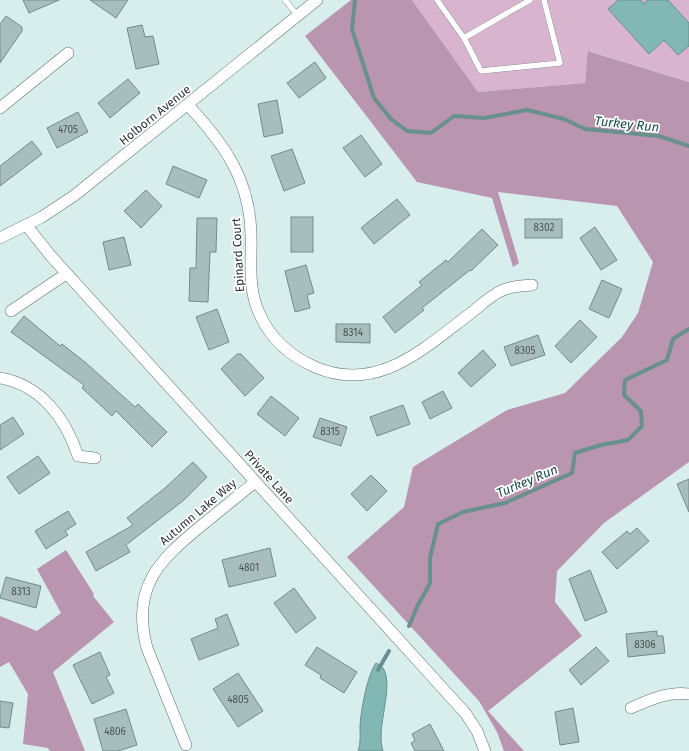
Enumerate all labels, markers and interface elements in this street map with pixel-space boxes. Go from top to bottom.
street label: Holborn Avenue [117,82,193,148]
water label: Turkey Run [594,113,660,135]
house number: 4705 [58,124,78,136]
street label: Epinard Court [229,217,247,293]
house number: 8302 [534,222,554,234]
house number: 8314 [343,327,364,339]
house number: 8305 [514,345,536,357]
house number: 8315 [320,426,340,438]
street label: Private Lane [241,447,297,507]
water label: Turkey Run [494,461,560,501]
street label: Autumn Lake Way [157,476,239,548]
house number: 4801 [239,562,259,574]
house number: 8313 [11,586,31,598]
house number: 8306 [634,639,656,651]
house number: 4805 [227,694,249,706]
house number: 4806 [104,726,126,738]

